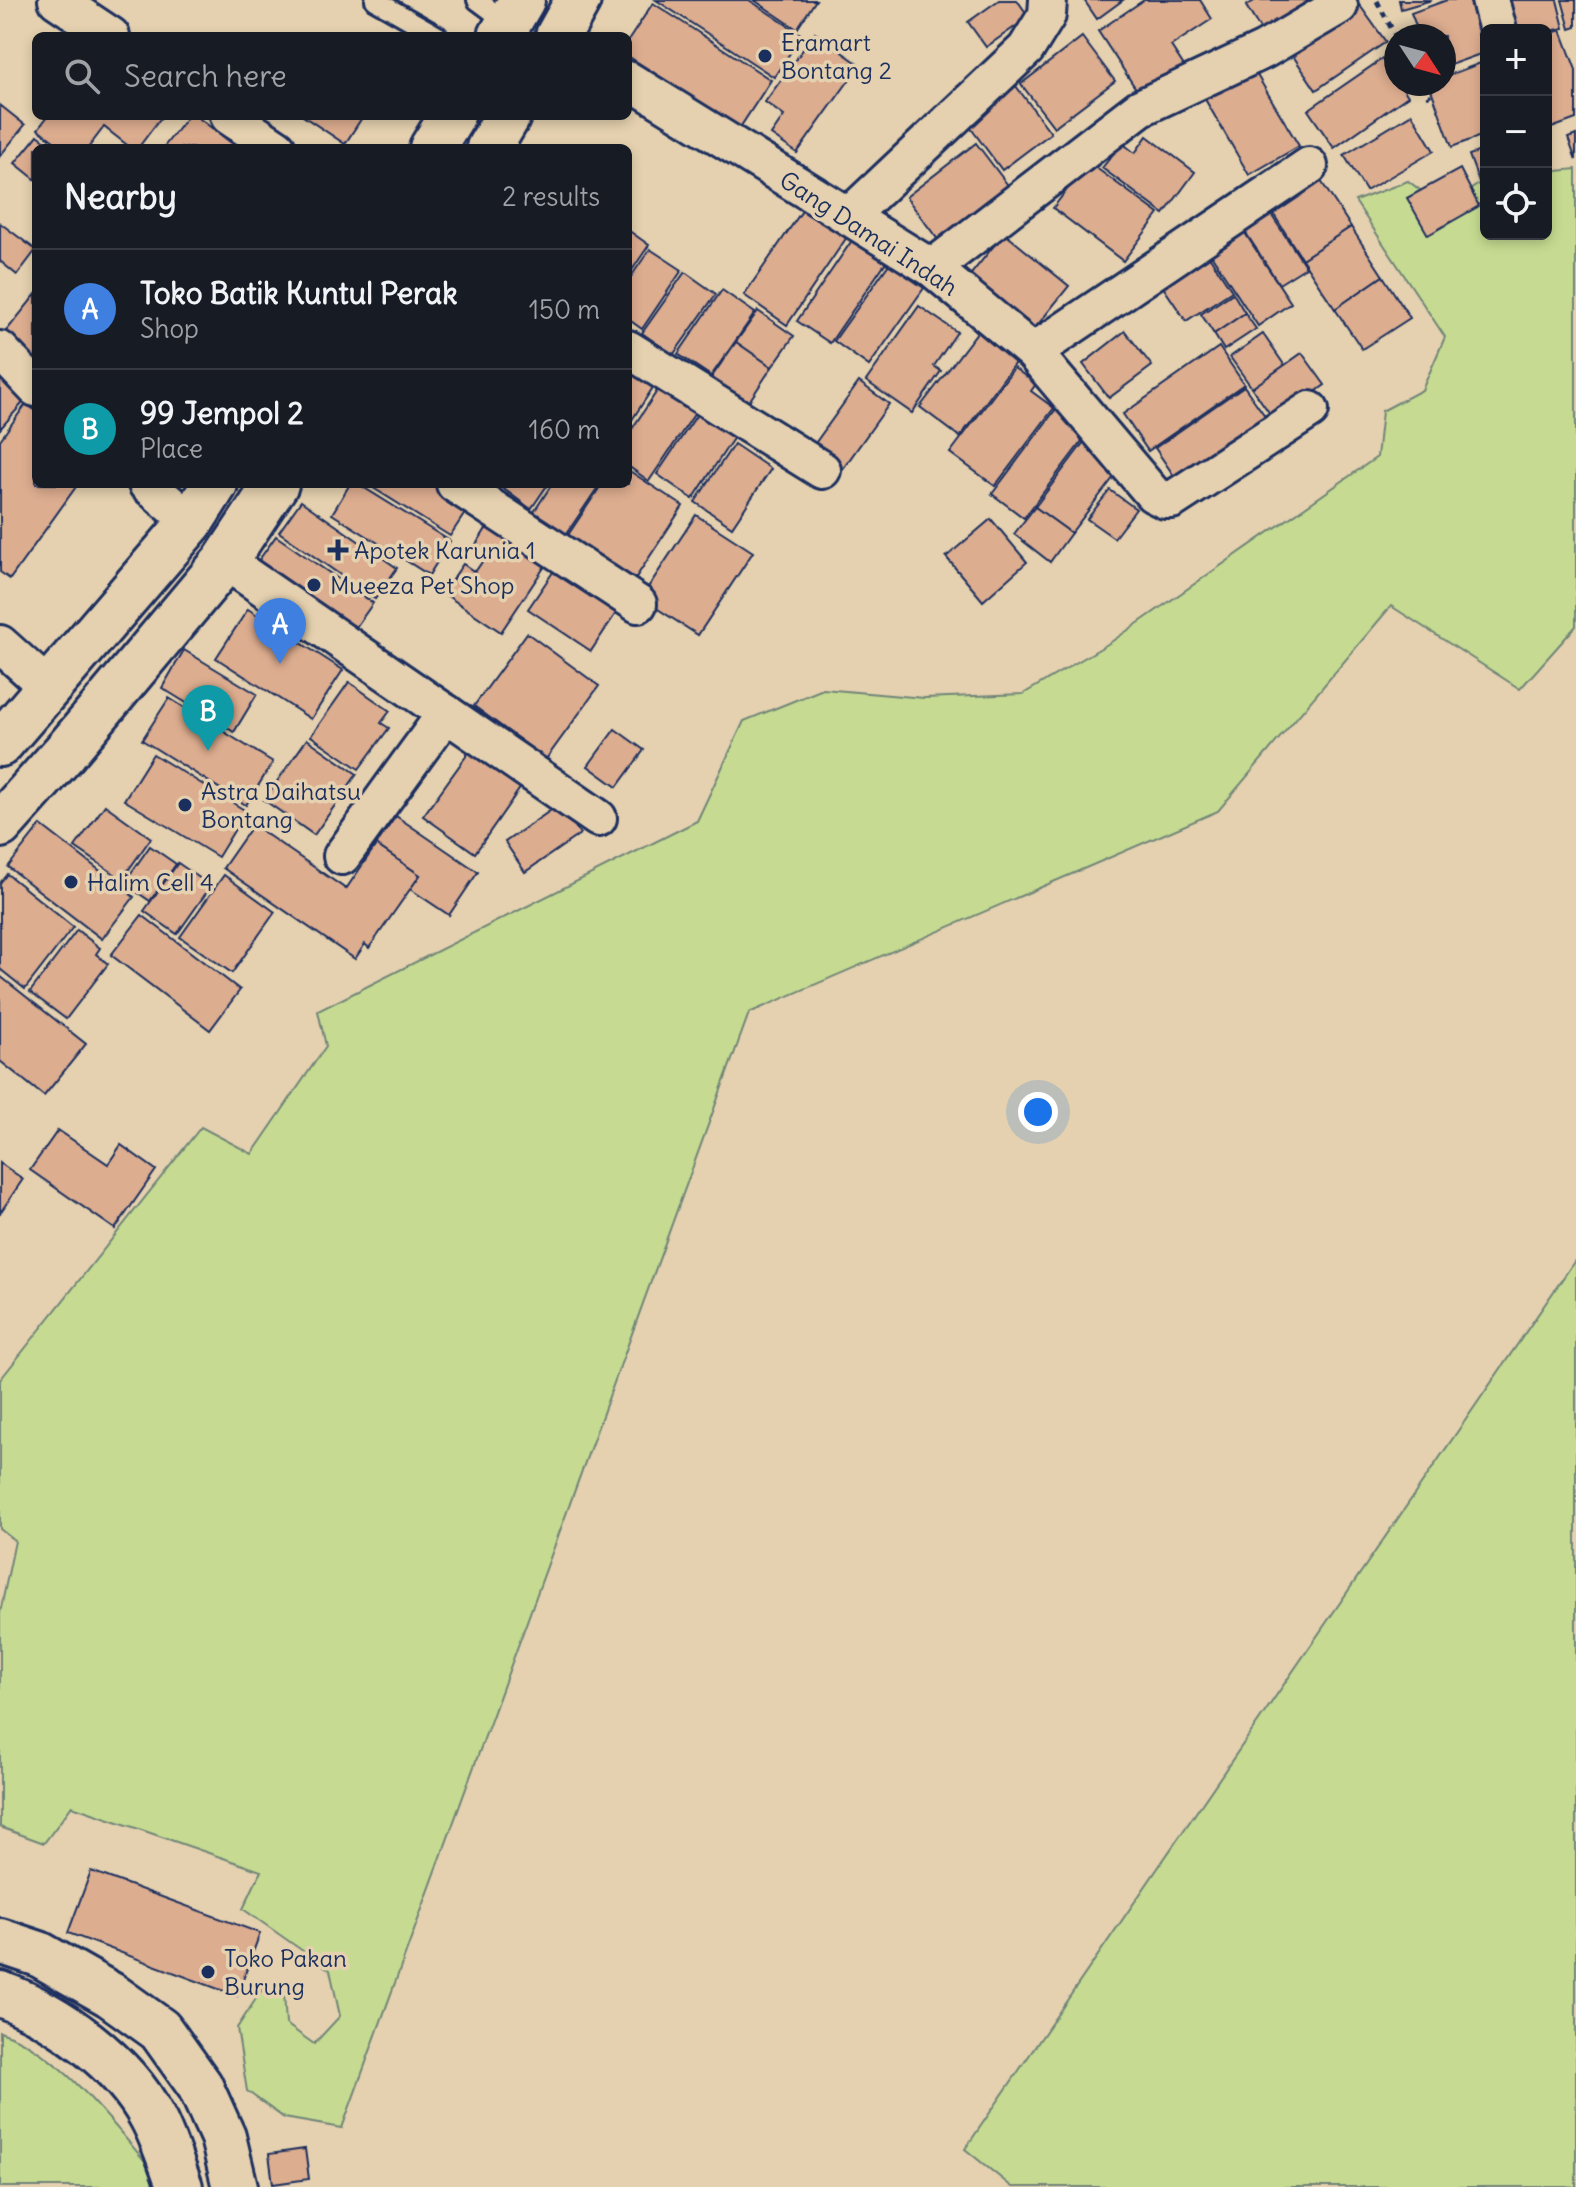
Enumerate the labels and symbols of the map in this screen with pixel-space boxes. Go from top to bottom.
north arrow [1384,24,1456,96]
place label: Eramart Bontang 2 [781,27,892,85]
marker: Eramart Bontang 2 [756,47,774,65]
street label: Gang Damai Indah [774,164,964,302]
place label: Apotek Karunia 1 [354,535,536,565]
marker: Apotek Karunia 1 [329,541,347,559]
place label: Mueeza Pet Shop [330,570,514,600]
marker: Mueeza Pet Shop [305,576,323,594]
pin: A [254,598,306,664]
pin: B [182,685,234,751]
place label: Astra Daihatsu Bontang [201,776,361,834]
marker: Astra Daihatsu Bontang [176,796,194,814]
place label: Halim Cell 4 [87,867,214,897]
marker: Halim Cell 4 [62,873,80,891]
your location [1018,1092,1058,1132]
place label: Toko Pakan Burung [224,1943,347,2001]
marker: Toko Pakan Burung [199,1963,217,1981]

